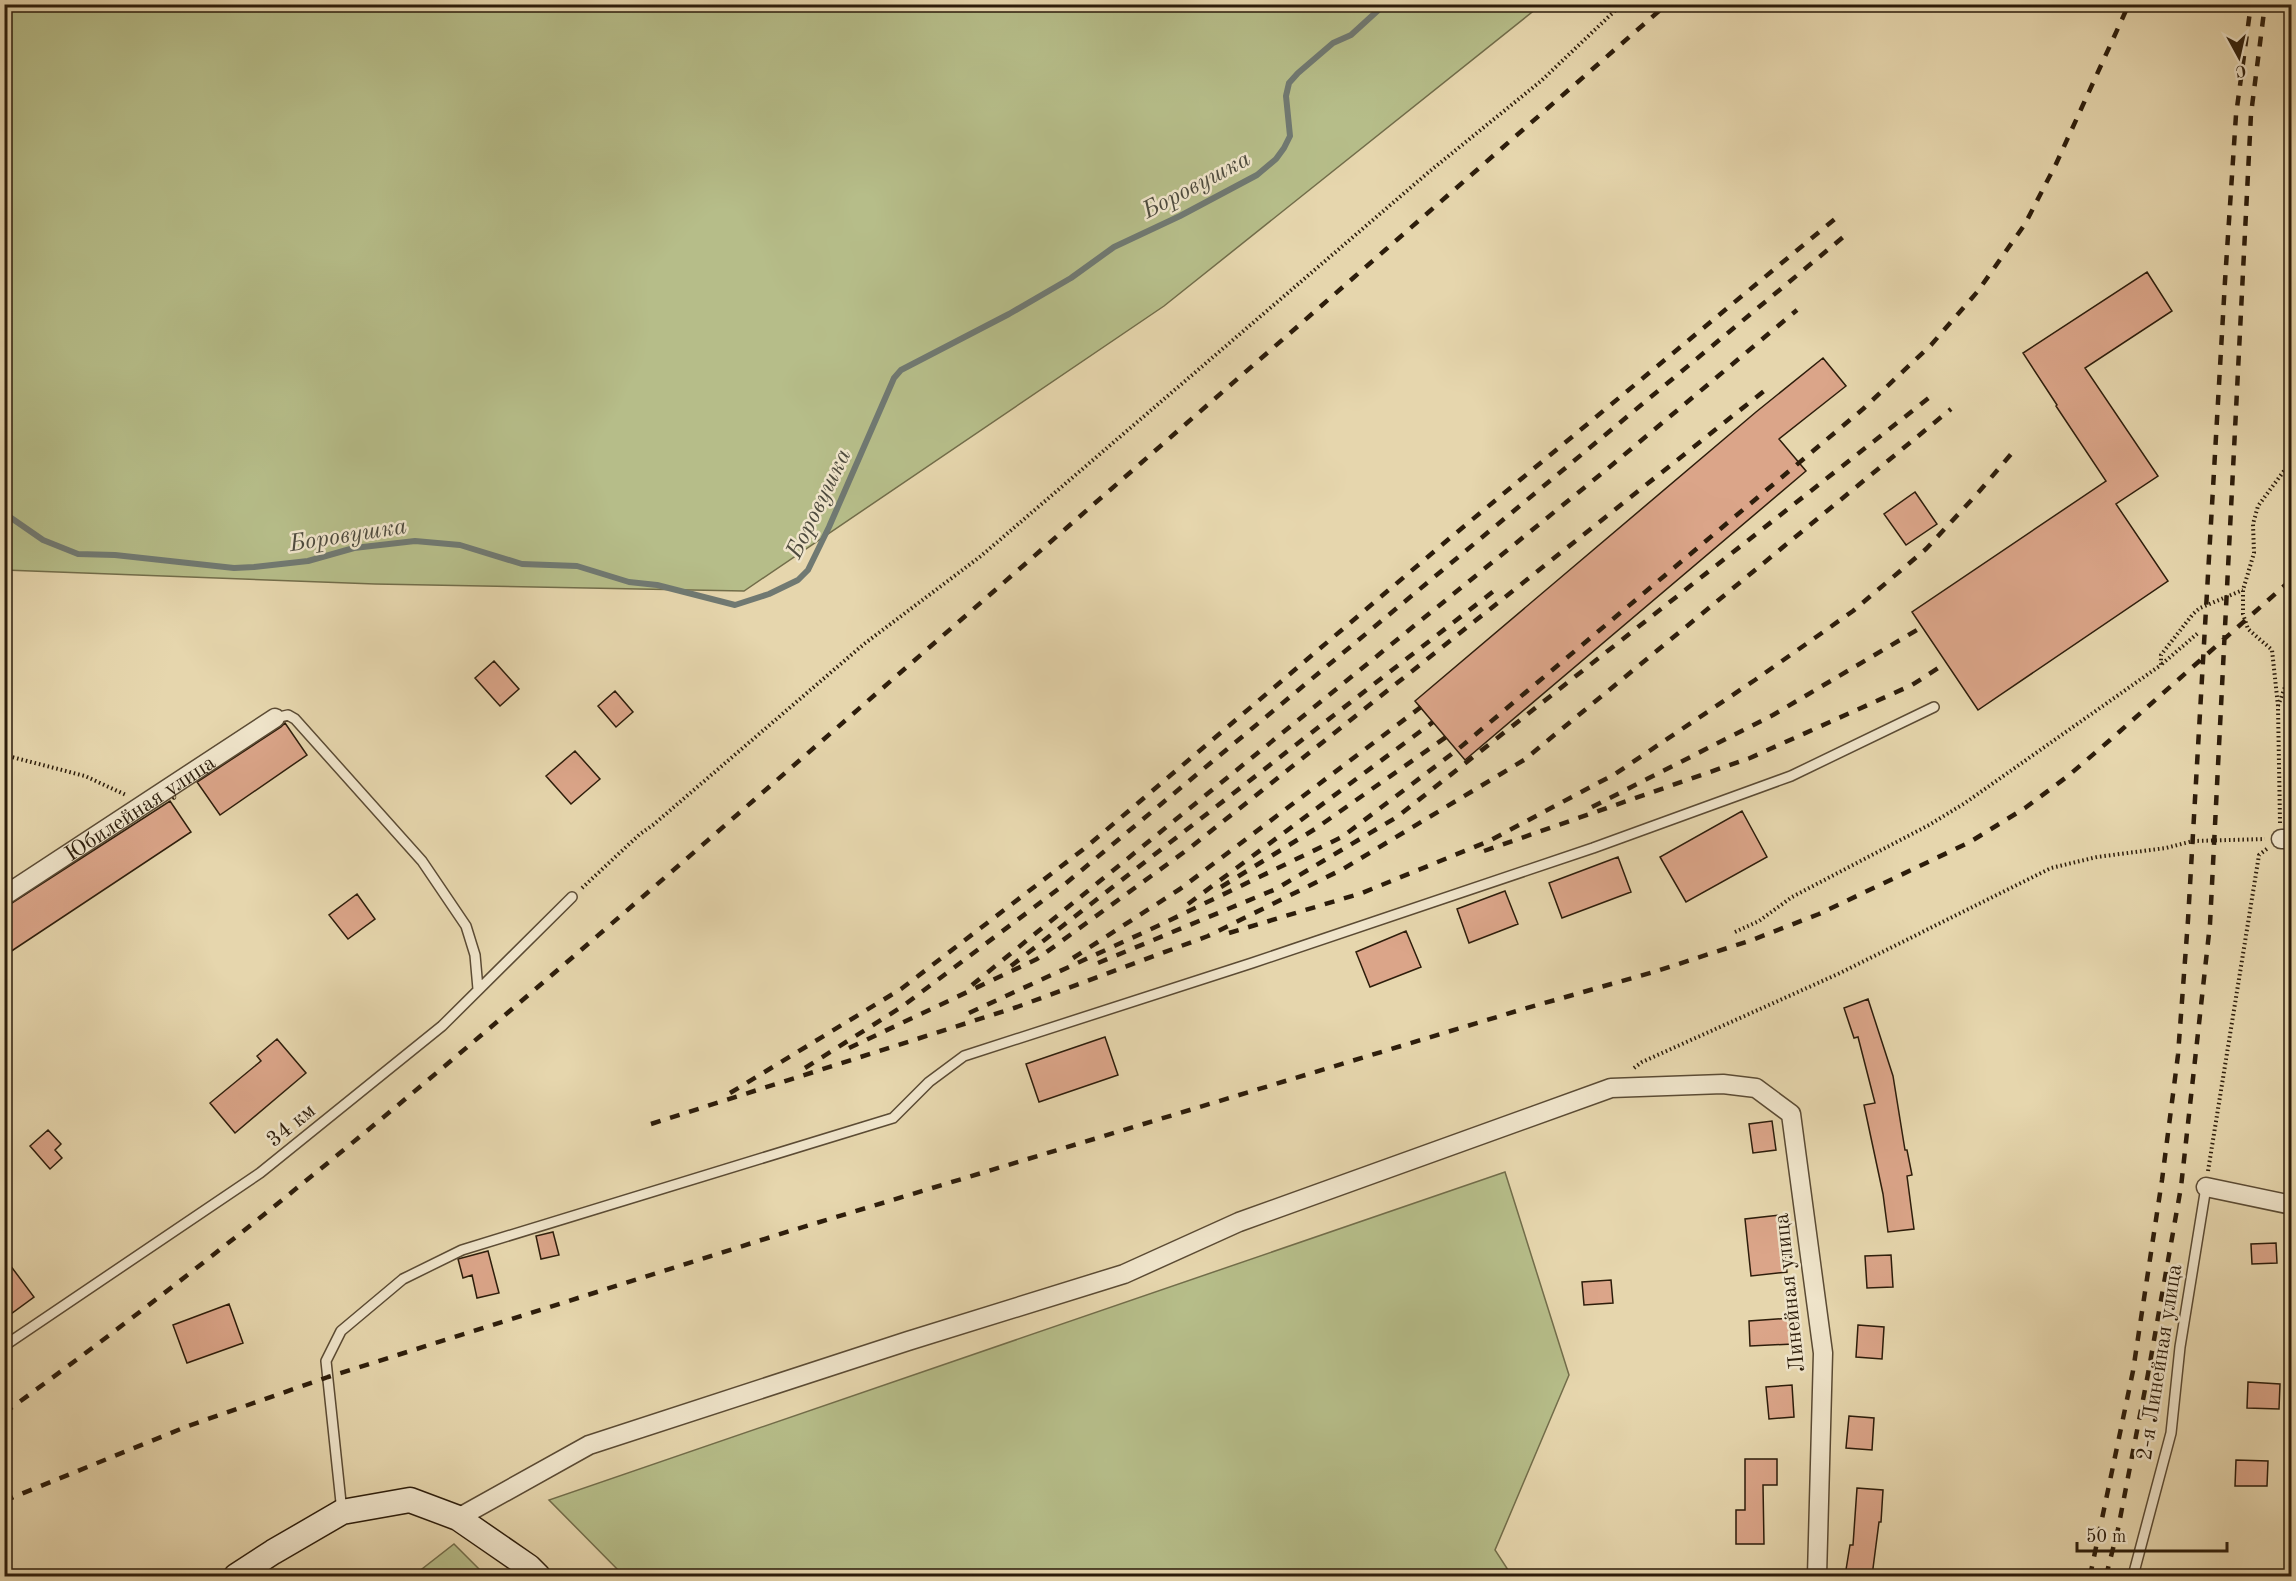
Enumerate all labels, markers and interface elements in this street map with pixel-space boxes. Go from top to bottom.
north arrow [2209,27,2269,87]
text: С [2234,61,2247,79]
water label: Боровушка [1138,147,1255,225]
water label: Боровушка [783,445,857,563]
water label: Боровушка [287,515,409,557]
street label: Юбилейная улица [61,752,220,866]
street label: 34 км [263,1100,320,1152]
street label: Линейная улица [1771,1212,1809,1373]
street label: 2-я Линейная улица [2134,1263,2186,1462]
scale bar [2077,1515,2227,1553]
text: 50 m [2086,1528,2126,1546]

